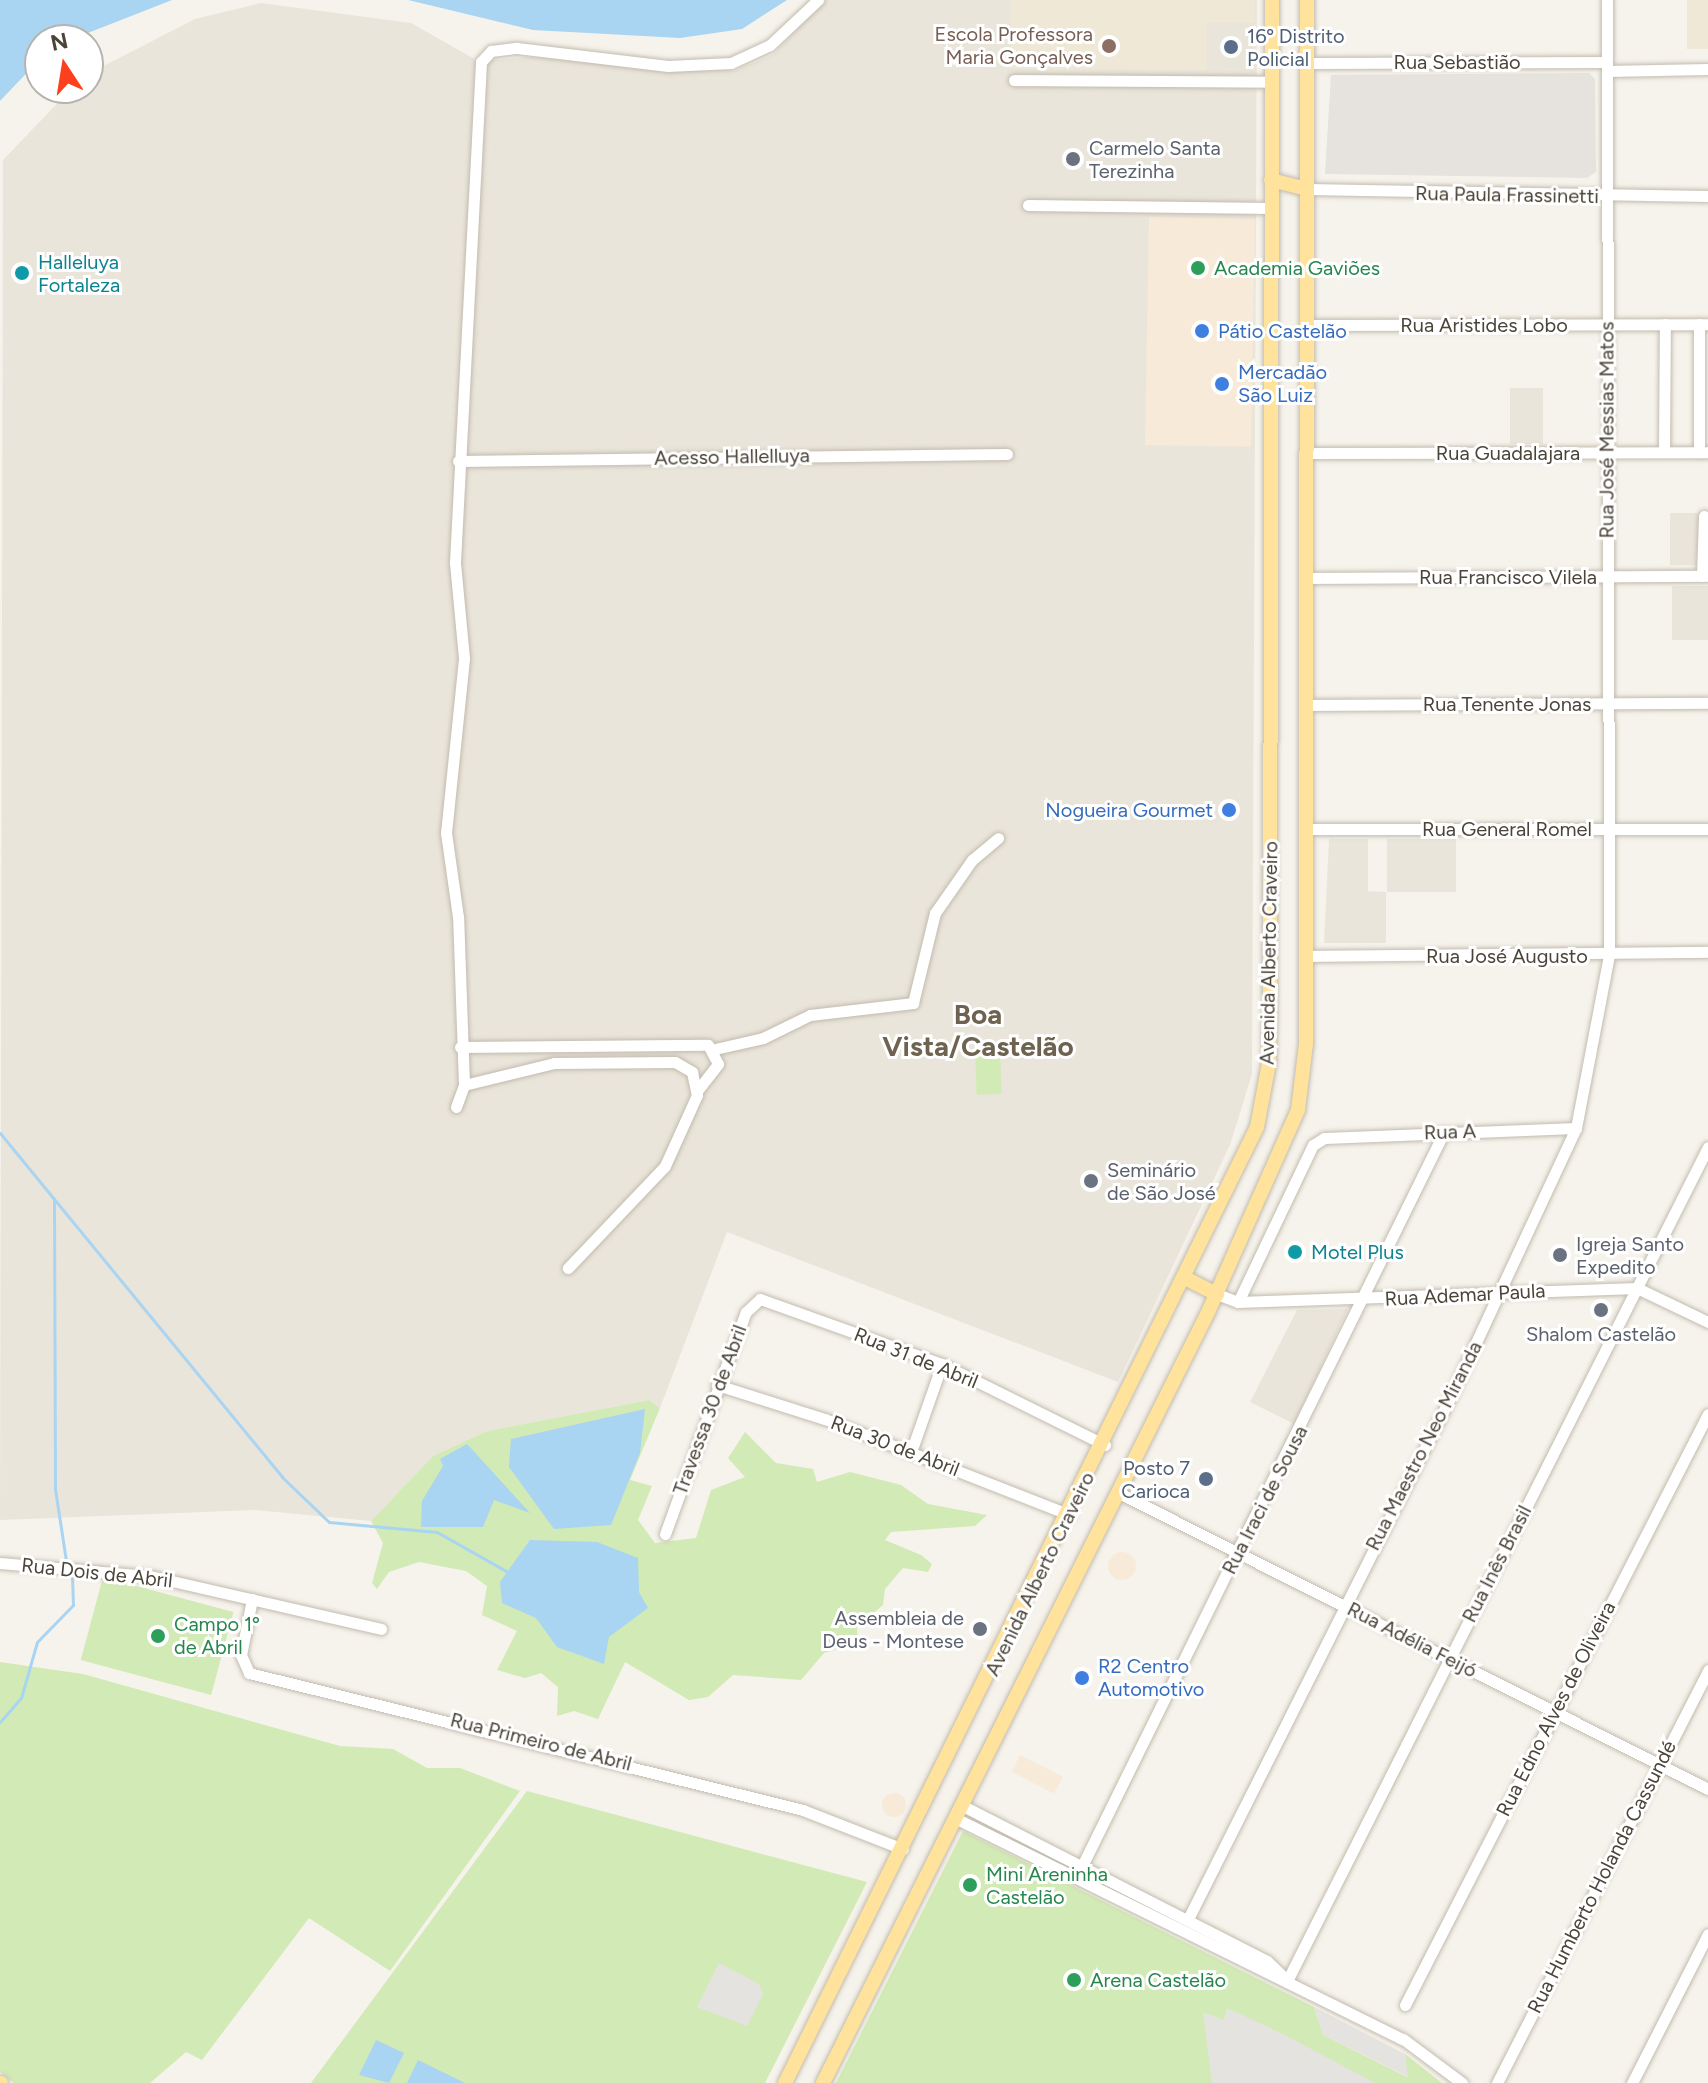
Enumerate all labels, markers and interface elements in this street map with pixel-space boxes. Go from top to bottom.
place label: Escola Professora Maria Gonçalves [935,22,1093,69]
north arrow [24,24,104,104]
place label: 16º Distrito Policial [1247,24,1345,71]
text: N [48,27,70,57]
marker: Escola Professora Maria Gonçalves [1100,37,1118,55]
marker: 16º Distrito Policial [1222,38,1240,56]
street label: Rua Sebastião [1393,50,1521,74]
place label: Carmelo Santa Terezinha [1089,136,1221,183]
marker: Carmelo Santa Terezinha [1064,150,1082,168]
street label: Rua Paula Frassinetti [1415,181,1599,209]
place label: Halleluya Fortaleza [38,250,120,297]
place label: Academia Gaviões [1214,256,1380,280]
marker: Academia Gaviões [1189,259,1207,277]
marker: Halleluya Fortaleza [13,264,31,282]
street label: Rua Aristides Lobo [1400,313,1568,337]
place label: Pátio Castelão [1218,319,1347,343]
street label: Rua José Messias Matos [1595,321,1619,539]
marker: Pátio Castelão [1193,322,1211,340]
place label: Mercadão São Luiz [1238,360,1327,407]
marker: Mercadão São Luiz [1213,375,1231,393]
street label: Rua Guadalajara [1436,441,1580,465]
street label: Acesso Hallelluya [654,444,810,470]
street label: Rua Francisco Vilela [1419,565,1597,589]
street label: Rua Tenente Jonas [1423,692,1591,716]
place label: Nogueira Gourmet [1045,798,1213,822]
marker: Nogueira Gourmet [1220,801,1238,819]
street label: Rua General Romel [1422,817,1592,841]
street label: Avenida Alberto Craveiro [1255,841,1283,1065]
street label: Rua José Augusto [1426,944,1588,968]
district label: Boa Vista/Castelão [882,997,1074,1063]
street label: Rua A [1423,1119,1477,1145]
place label: Seminário de São José [1107,1158,1216,1205]
marker: Seminário de São José [1082,1172,1100,1190]
place label: Igreja Santo Expedito [1576,1232,1684,1279]
place label: Motel Plus [1311,1240,1404,1264]
marker: Motel Plus [1286,1243,1304,1261]
marker: Igreja Santo Expedito [1551,1246,1569,1264]
street label: Rua Ademar Paula [1384,1279,1546,1311]
marker: Shalom Castelão [1592,1301,1610,1319]
street label: Travessa 30 de Abril [668,1322,752,1498]
street label: Rua 31 de Abril [851,1322,981,1394]
place label: Shalom Castelão [1526,1322,1676,1346]
street label: Rua Maestro Neo Miranda [1361,1337,1487,1555]
street label: Rua 30 de Abril [827,1410,963,1482]
street label: Rua Iraci de Sousa [1217,1422,1313,1578]
place label: Posto 7 Carioca [1121,1456,1190,1503]
street label: Avenida Alberto Craveiro [980,1468,1100,1680]
marker: Posto 7 Carioca [1197,1470,1215,1488]
street label: Rua Inês Brasil [1457,1501,1537,1627]
street label: Rua Dois de Abril [20,1553,174,1593]
street label: Rua Adélia Feijó [1343,1597,1481,1683]
street label: Rua Edno Alves de Oliveira [1491,1597,1621,1821]
place label: Assembleia de Deus - Montese [822,1606,964,1653]
place label: Campo 1º de Abril [174,1612,260,1659]
marker: Assembleia de Deus - Montese [971,1620,989,1638]
marker: Campo 1º de Abril [149,1627,167,1645]
place label: R2 Centro Automotivo [1098,1654,1204,1701]
marker: R2 Centro Automotivo [1073,1669,1091,1687]
street label: Rua Primeiro de Abril [448,1708,634,1776]
street label: Rua Humberto Holanda Cassundé [1523,1737,1681,2017]
place label: Mini Areninha Castelão [986,1862,1108,1909]
marker: Mini Areninha Castelão [961,1876,979,1894]
place label: Arena Castelão [1090,1968,1226,1992]
marker: Arena Castelão [1065,1971,1083,1989]

